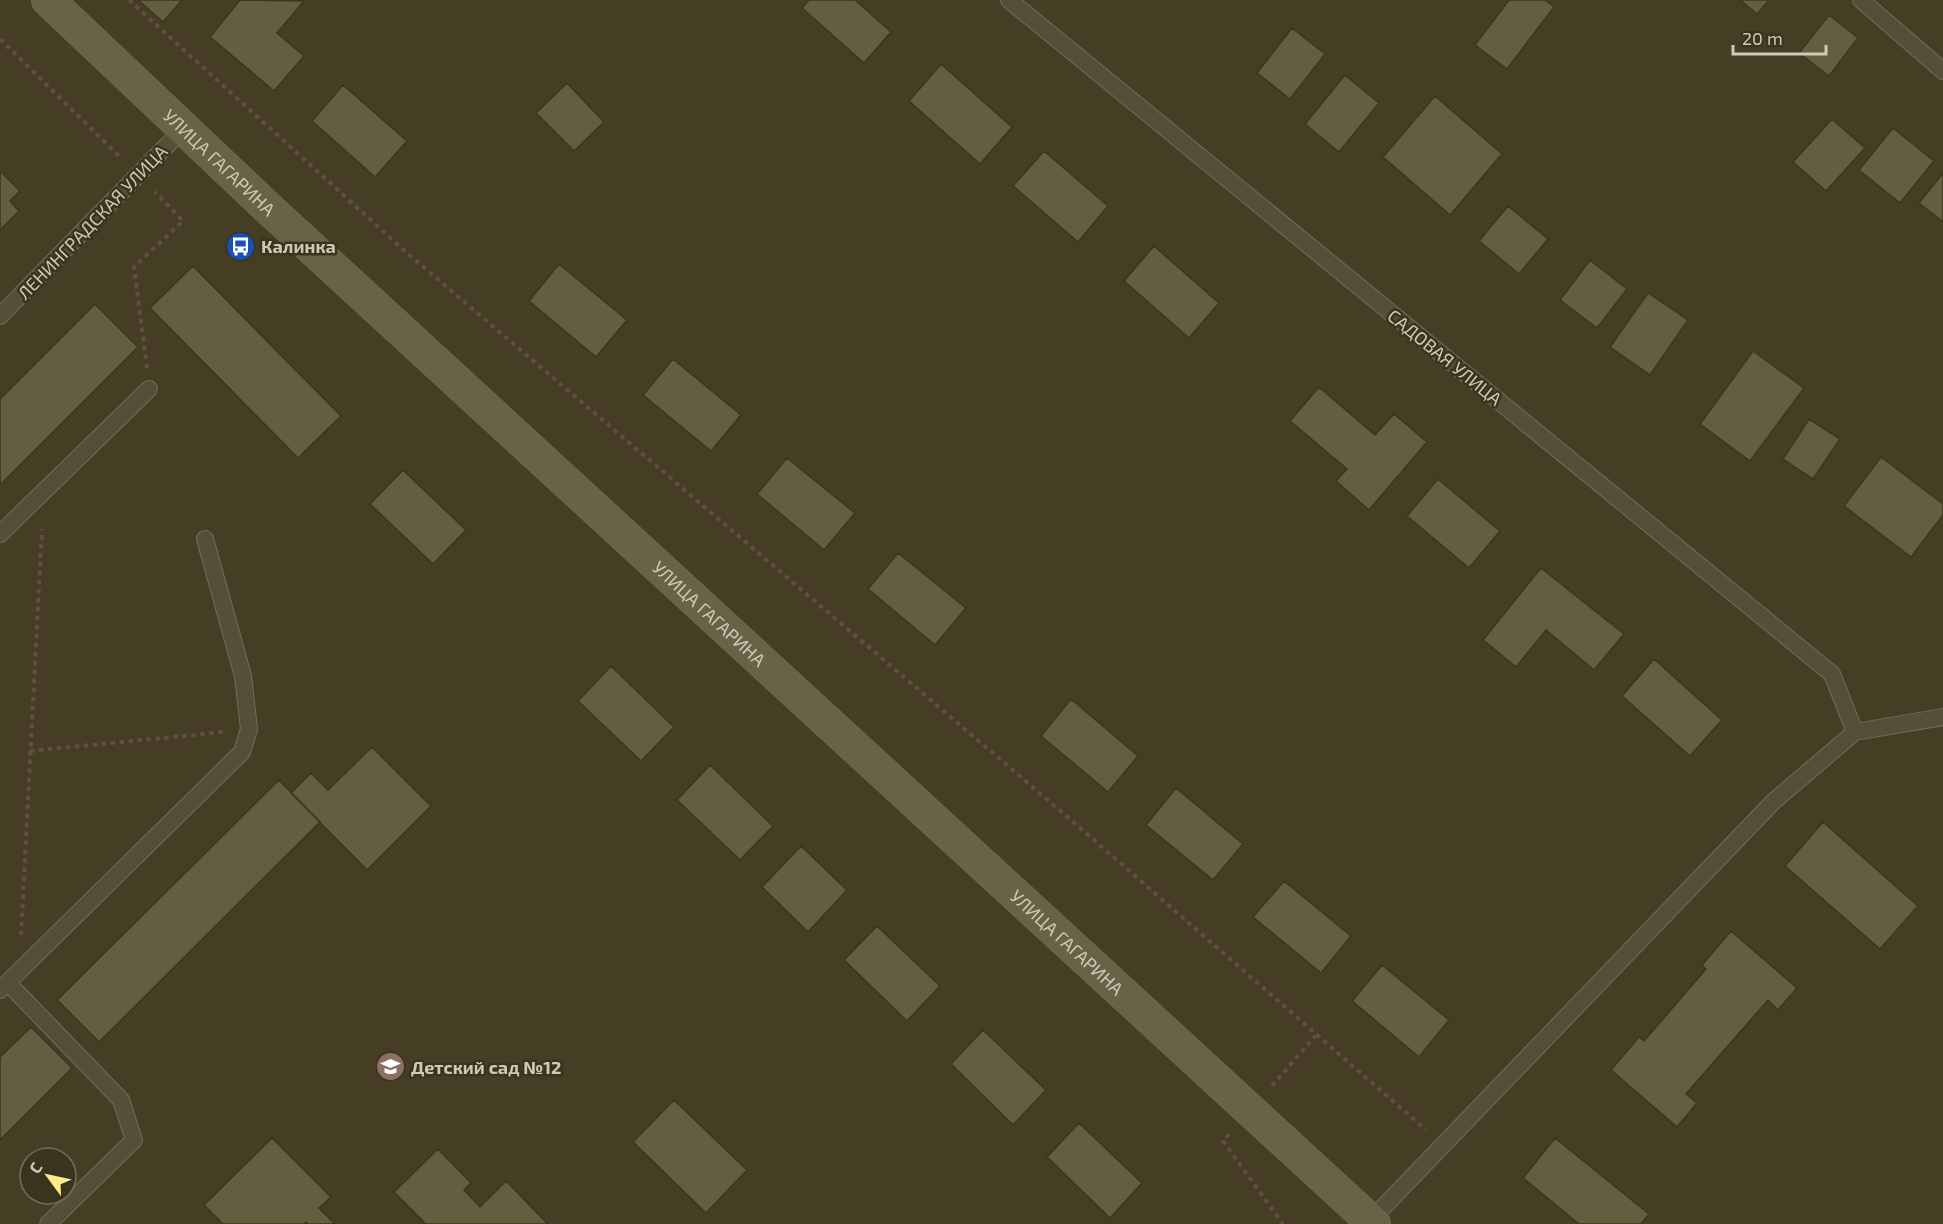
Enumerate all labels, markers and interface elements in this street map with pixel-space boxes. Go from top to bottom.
scale bar [1733,18,1826,56]
text: 20 m [1742,27,1783,49]
street label: УЛИЦА ГАГАРИНА [159,104,280,221]
street label: ЛЕНИНГРАДСКАЯ УЛИЦА [12,140,172,304]
bus stop icon: Калинка [224,230,256,262]
place label: Калинка [261,235,336,257]
street label: САДОВАЯ УЛИЦА [1384,304,1507,410]
street label: УЛИЦА ГАГАРИНА [648,556,771,671]
street label: УЛИЦА ГАГАРИНА [1006,885,1129,1000]
school or university icon: Детский сад №12 [374,1051,406,1083]
place label: Детский сад №12 [411,1056,562,1078]
north arrow [18,1146,78,1206]
text: С [24,1158,46,1177]

